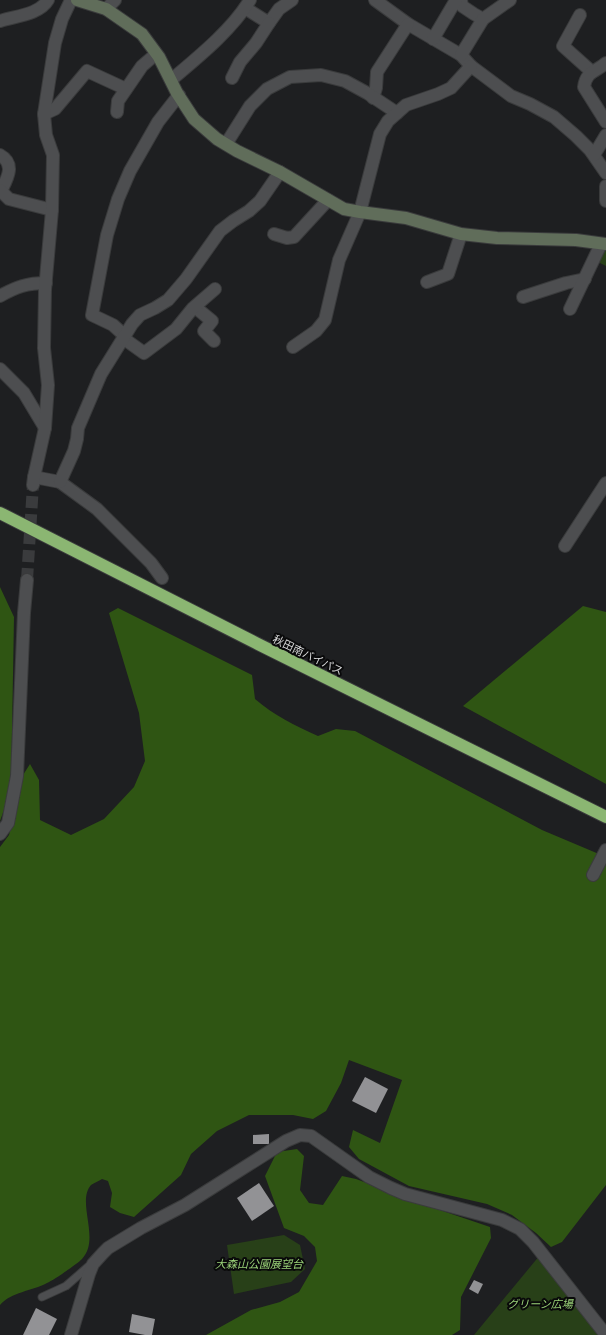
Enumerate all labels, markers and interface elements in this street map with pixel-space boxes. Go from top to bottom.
street label: 秋田南バイパス [270,632,346,678]
park label: 大森山公園展望台 [215,1257,304,1271]
park label: グリーン広場 [507,1297,575,1311]

